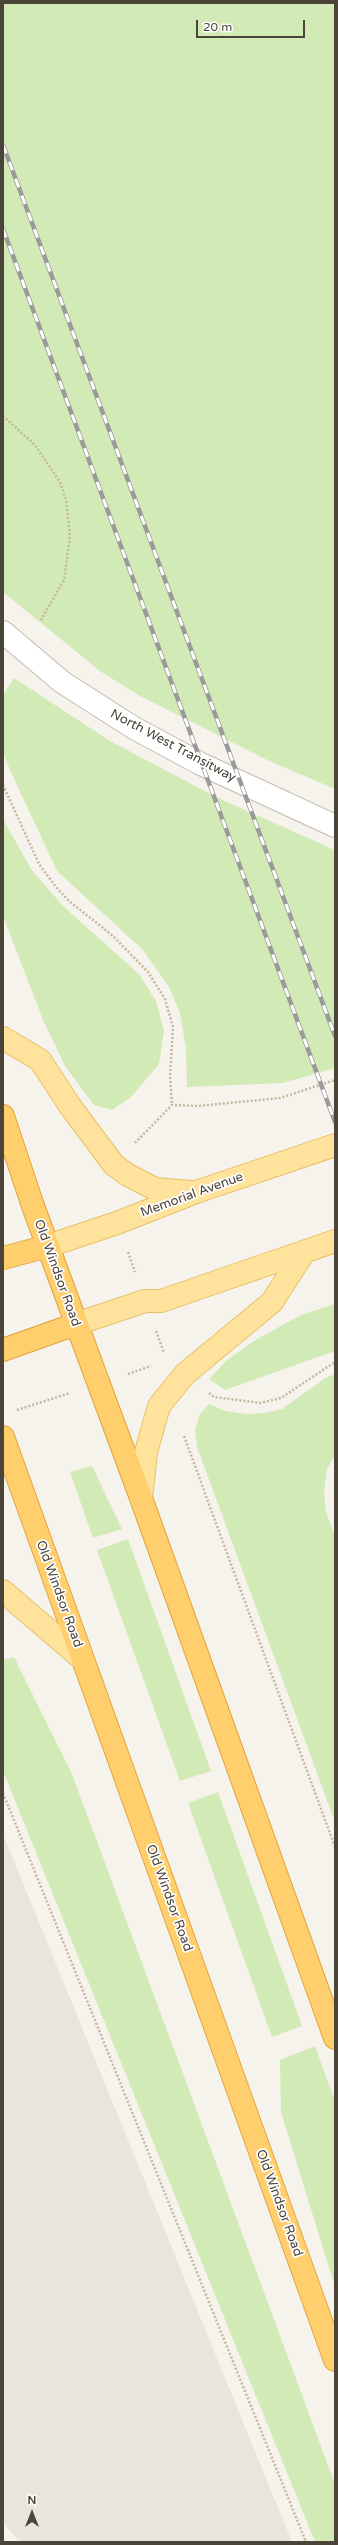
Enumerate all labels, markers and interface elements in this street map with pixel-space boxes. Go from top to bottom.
scale bar [198,12,307,38]
text: 20 m [203,20,232,34]
street label: North West Transitway [108,706,238,786]
street label: Memorial Avenue [138,1169,246,1221]
street label: Old Windsor Road [30,1217,84,1329]
street label: Old Windsor Road [32,1538,86,1650]
street label: Old Windsor Road [142,1842,196,1954]
street label: Old Windsor Road [252,2147,306,2259]
north arrow [12,2493,52,2533]
text: N [28,2494,36,2507]

